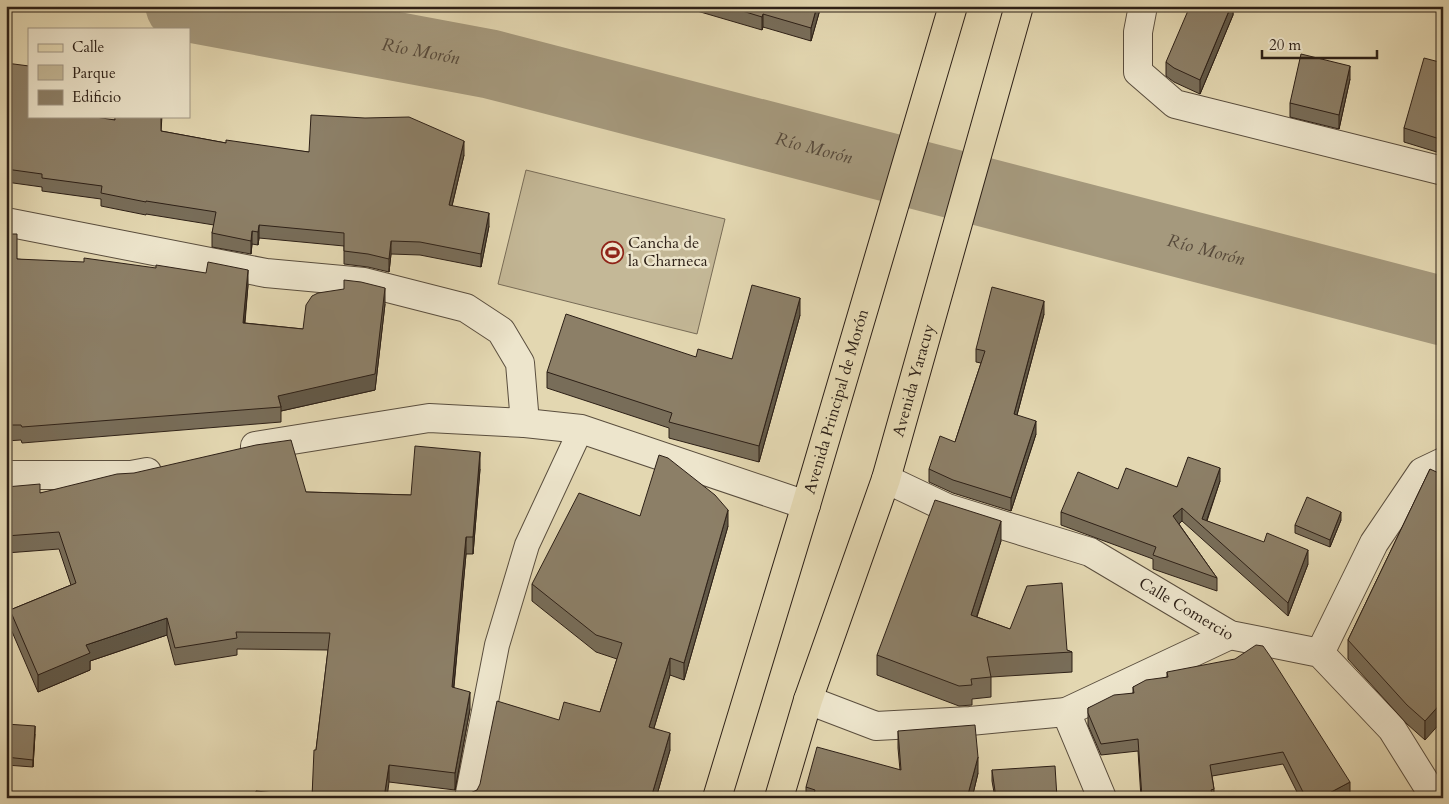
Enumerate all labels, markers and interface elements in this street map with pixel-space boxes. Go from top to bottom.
legend [28,28,190,118]
scale bar [1262,28,1376,60]
water label: Río Morón [380,32,462,71]
text: 20 m [1269,35,1301,55]
text: Calle [72,37,105,57]
text: Parque [72,63,116,83]
text: Edificio [72,87,121,107]
water label: Río Morón [773,126,855,170]
water label: Río Morón [1165,228,1248,272]
place label: Cancha de la Charneca [628,232,708,272]
sports icon: Cancha de la Charneca [600,240,624,264]
street label: Avenida Principal de Morón [799,306,874,497]
street label: Avenida Yaracuy [887,321,940,439]
street label: Calle Comercio [1135,572,1238,646]

